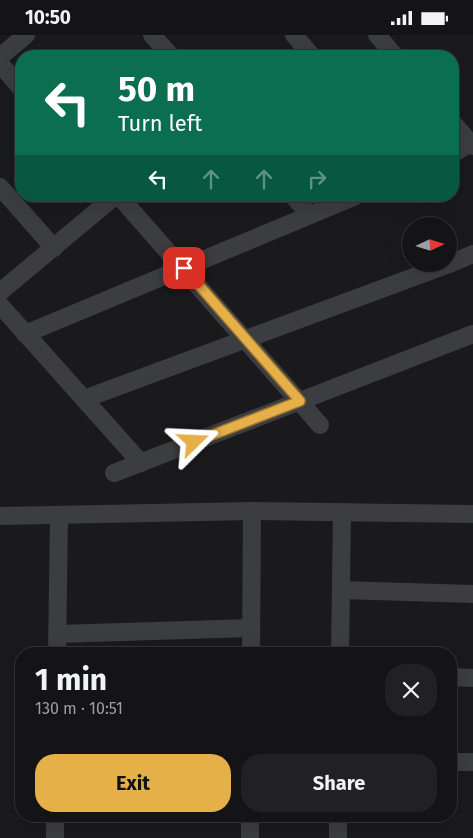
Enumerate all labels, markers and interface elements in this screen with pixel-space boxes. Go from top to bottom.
text: 10:50 [25,6,71,29]
text: 50 m [118,68,195,110]
icon: left [35,70,100,135]
text: Turn left [118,110,202,137]
icon: left [144,165,172,193]
icon: ahead [197,165,225,193]
icon: ahead [250,165,278,193]
icon: right [303,165,331,193]
north arrow [402,217,458,273]
map controls [402,217,457,272]
pin [163,247,205,289]
icon: arrive [170,254,198,282]
position arrow [167,415,219,467]
text: 1 min [35,662,107,698]
button: close [385,664,437,716]
text: 130 m · 10:51 [35,699,123,718]
button: Exit [35,754,231,812]
button: Share [241,754,437,812]

